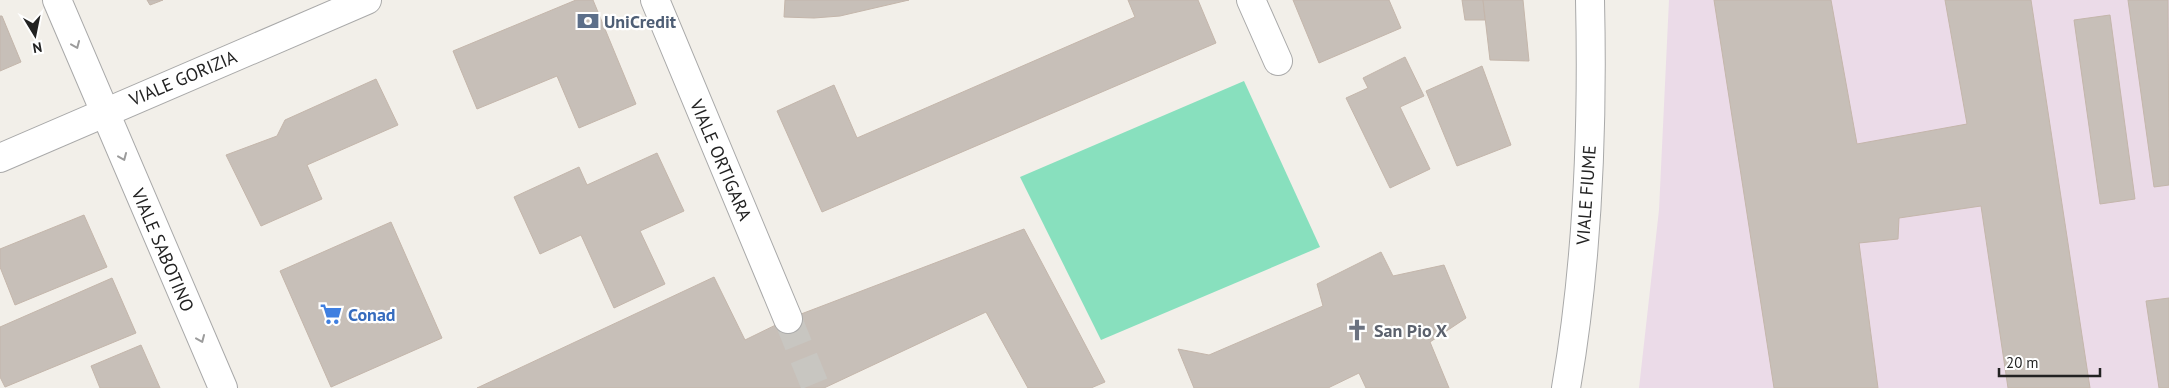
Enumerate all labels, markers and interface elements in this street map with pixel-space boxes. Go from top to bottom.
bank icon: UniCredit [575,8,601,34]
north arrow [10,10,60,60]
place label: UniCredit [604,10,677,33]
text: N [31,38,43,57]
one-way arrow [69,40,80,49]
street label: VIALE GORIZIA [125,45,241,111]
street label: VIALE ORTIGARA [685,95,757,224]
street label: VIALE FIUME [1571,144,1601,247]
one-way arrow [117,152,128,161]
street label: VIALE SABOTINO [126,184,199,315]
supermarket icon: Conad [318,301,344,327]
place label: Conad [348,303,396,326]
church icon: San Pio X [1344,317,1370,343]
place label: San Pio X [1374,319,1448,342]
one-way arrow [195,334,206,343]
scale bar [1999,346,2100,378]
text: 20 m [2006,353,2039,372]

